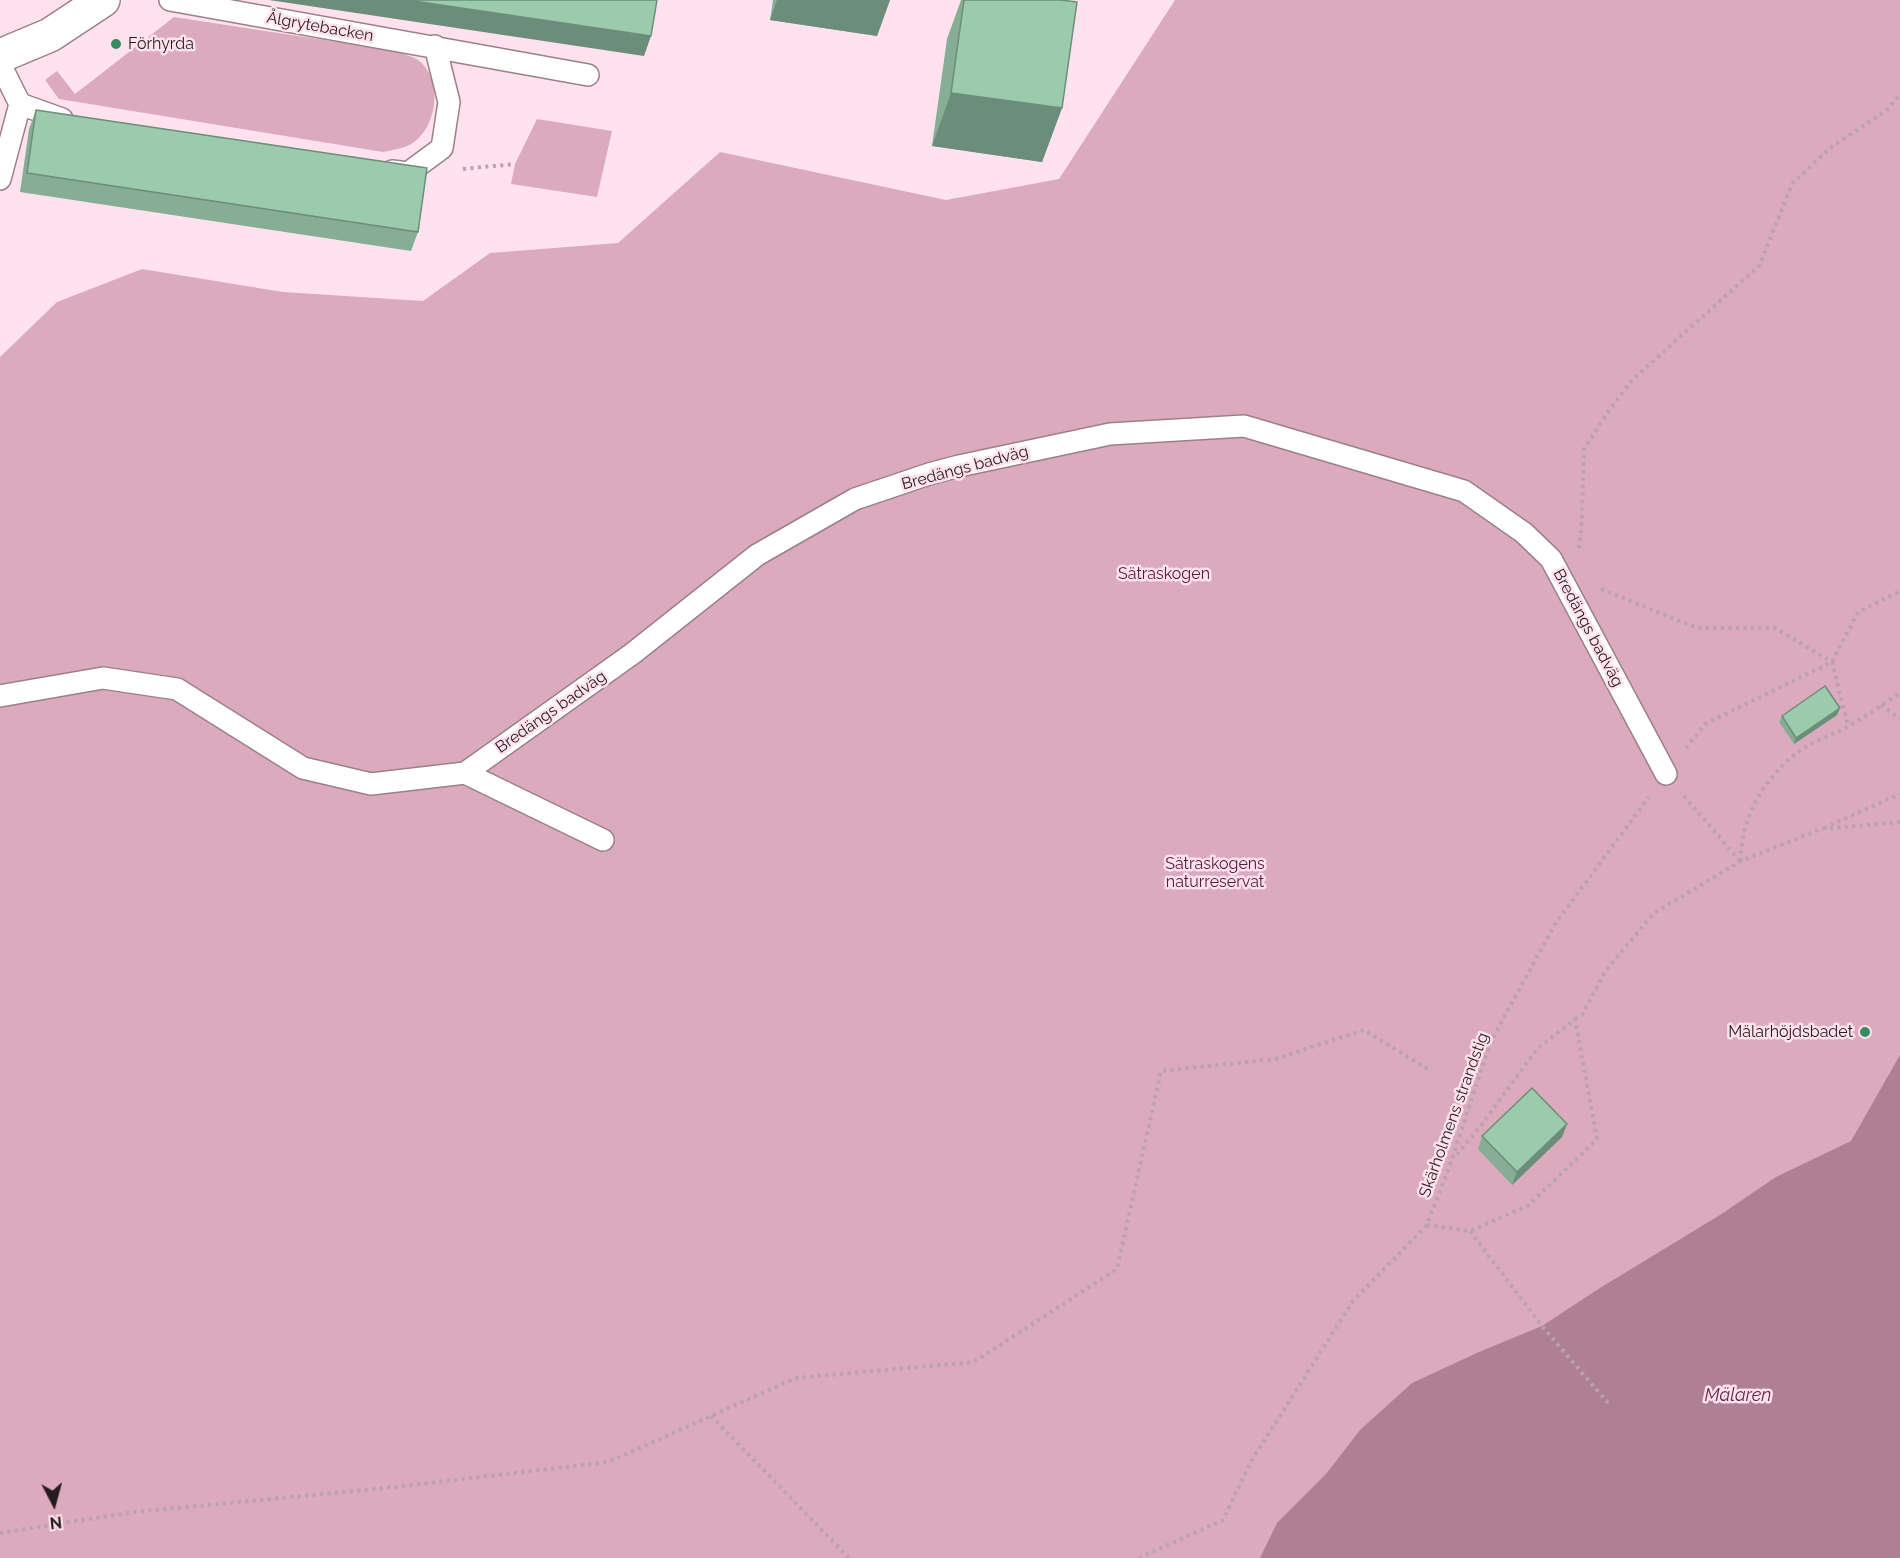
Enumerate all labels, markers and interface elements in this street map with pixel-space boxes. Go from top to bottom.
street label: Ålgrytebacken [265,8,375,46]
place label: Förhyrda [128,34,194,54]
marker: Förhyrda [109,37,123,51]
street label: Bredängs badväg [899,442,1031,494]
park label: Sätraskogen [1118,564,1210,584]
street label: Bredängs badväg [1549,566,1627,690]
street label: Bredängs badväg [492,667,610,757]
park label: Sätraskogens naturreservat [1165,854,1265,892]
place label: Mälarhöjdsbadet [1728,1022,1853,1042]
marker: Mälarhöjdsbadet [1858,1025,1872,1039]
street label: Skärholmens strandstig [1415,1030,1493,1200]
water label: Mälaren [1705,1385,1771,1407]
north arrow [24,1474,84,1534]
text: N [49,1512,63,1532]

